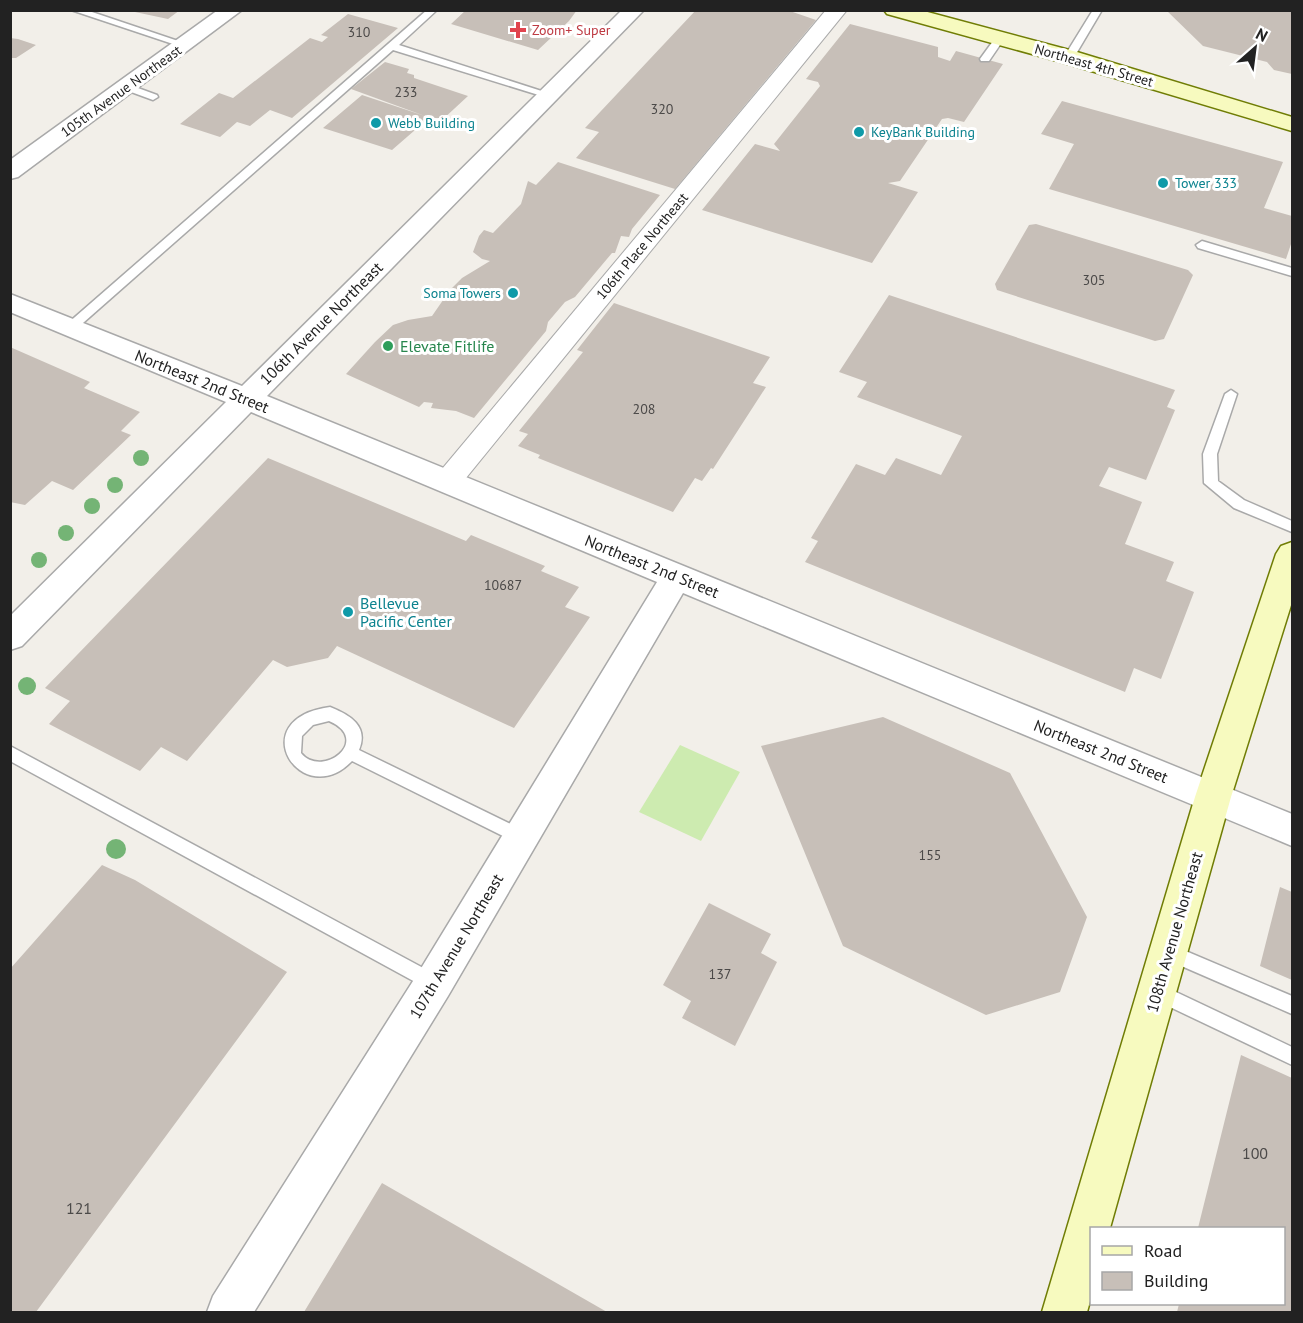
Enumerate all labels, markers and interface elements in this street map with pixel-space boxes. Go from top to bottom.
north arrow [1225,18,1285,78]
marker: Zoom+ Super [509,21,527,39]
place label: Zoom+ Super [532,21,611,39]
house number: 310 [348,23,371,41]
text: N [1253,23,1271,46]
street label: Northeast 4th Street [1033,39,1156,91]
street label: 105th Avenue Northeast [57,41,185,141]
house number: 233 [395,83,417,101]
house number: 320 [651,100,674,118]
place label: Webb Building [388,114,475,132]
marker: Webb Building [369,116,383,130]
place label: KeyBank Building [871,123,975,141]
marker: KeyBank Building [852,125,866,139]
place label: Tower 333 [1175,174,1237,192]
marker: Tower 333 [1156,176,1170,190]
street label: 106th Place Northeast [592,189,692,303]
street label: 106th Avenue Northeast [255,257,387,389]
house number: 305 [1083,271,1105,289]
place label: Soma Towers [423,284,501,302]
marker: Soma Towers [506,286,520,300]
place label: Elevate Fitlife [400,336,494,356]
marker: Elevate Fitlife [381,339,395,353]
street label: Northeast 2nd Street [132,345,273,417]
house number: 208 [633,400,655,418]
street label: Northeast 2nd Street [582,530,723,602]
house number: 10687 [484,576,522,594]
place label: Bellevue Pacific Center [360,593,452,631]
marker: Bellevue Pacific Center [341,605,355,619]
street label: Northeast 2nd Street [1031,715,1172,787]
house number: 155 [919,846,941,864]
street label: 108th Avenue Northeast [1142,849,1207,1015]
street label: 107th Avenue Northeast [405,869,508,1022]
house number: 137 [709,965,731,983]
house number: 100 [1242,1143,1268,1163]
house number: 121 [66,1198,92,1218]
legend [1090,1227,1285,1305]
text: Road [1144,1239,1182,1262]
text: Building [1144,1269,1208,1292]

